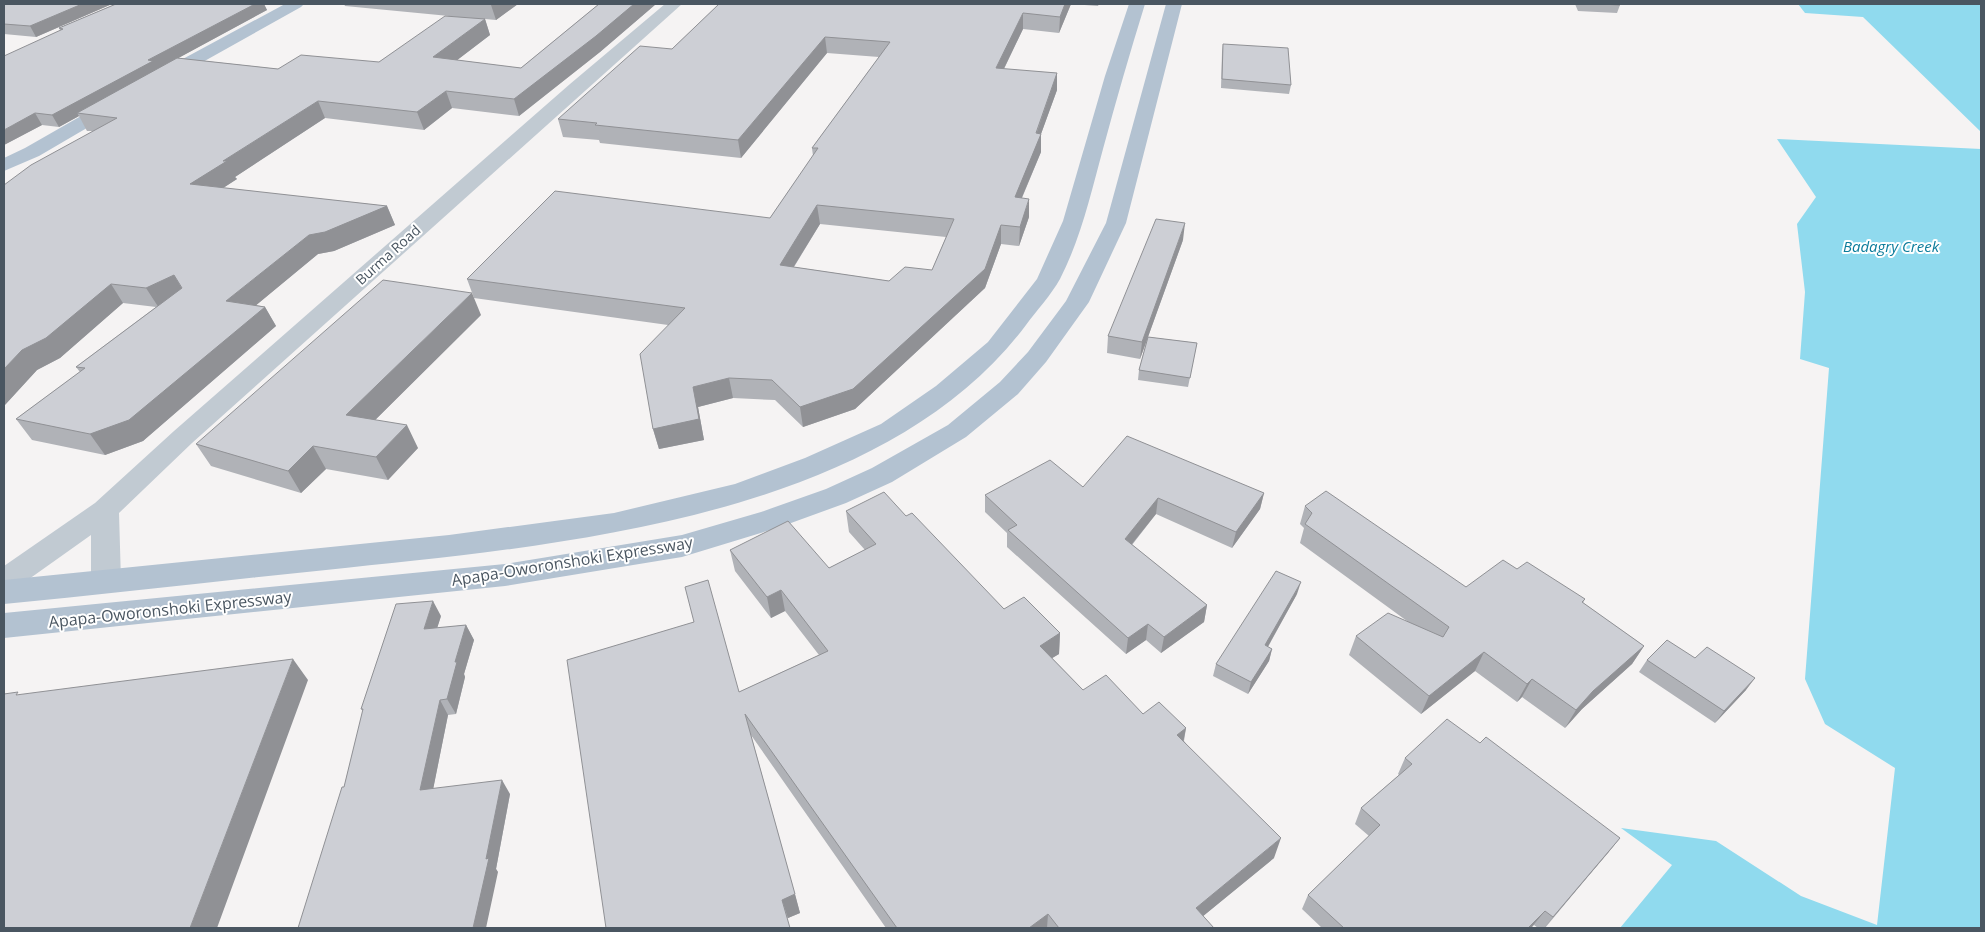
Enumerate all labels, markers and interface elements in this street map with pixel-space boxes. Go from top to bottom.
street label: Burma Road [351,220,424,289]
water label: Badagry Creek [1843,236,1940,256]
street label: Apapa-Oworonshoki Expressway [450,531,695,591]
street label: Apapa-Oworonshoki Expressway [48,585,293,633]

